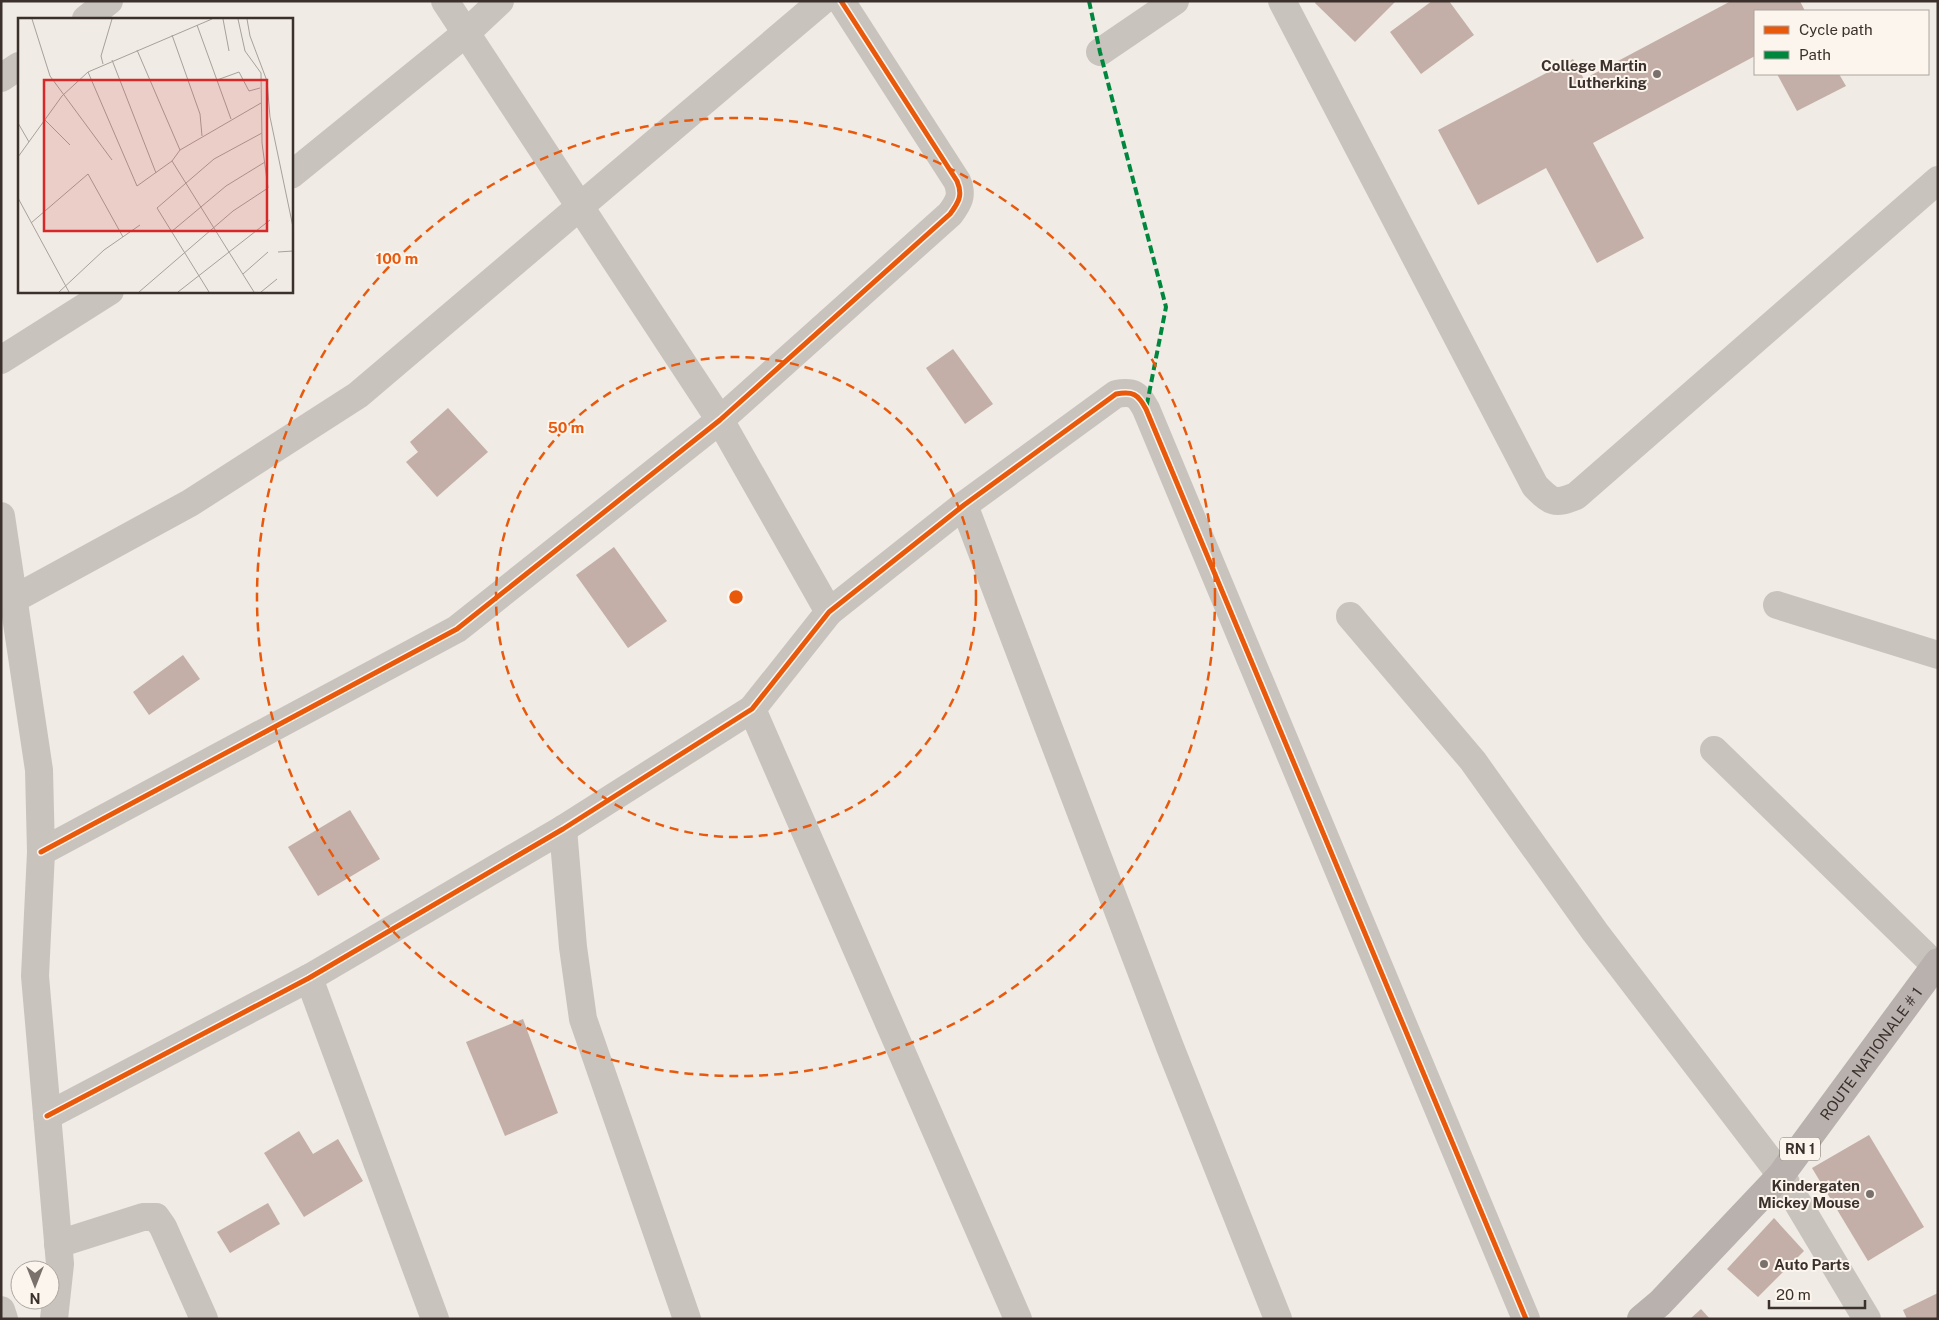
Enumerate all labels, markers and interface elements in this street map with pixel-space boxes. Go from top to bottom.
legend [1754,10,1929,75]
inset map [18,18,292,292]
text: Cycle path [1799,21,1873,38]
text: Path [1799,46,1831,63]
place label: College Martin Lutherking [1541,57,1648,91]
marker: College Martin Lutherking [1651,68,1663,80]
text: 100 m [376,250,418,267]
text: 50 m [548,419,584,436]
centre of rings [727,588,745,606]
street label: ROUTE NATIONALE # 1 [1816,984,1925,1123]
road number: RN 1 [1780,1138,1820,1160]
place label: Kindergaten Mickey Mouse [1758,1177,1860,1211]
marker: Kindergaten Mickey Mouse [1864,1188,1876,1200]
place label: Auto Parts [1774,1256,1850,1273]
marker: Auto Parts [1758,1258,1770,1270]
north arrow [10,1260,60,1310]
scale bar [1769,1278,1865,1310]
text: 20 m [1776,1286,1811,1303]
text: N [30,1290,40,1306]

